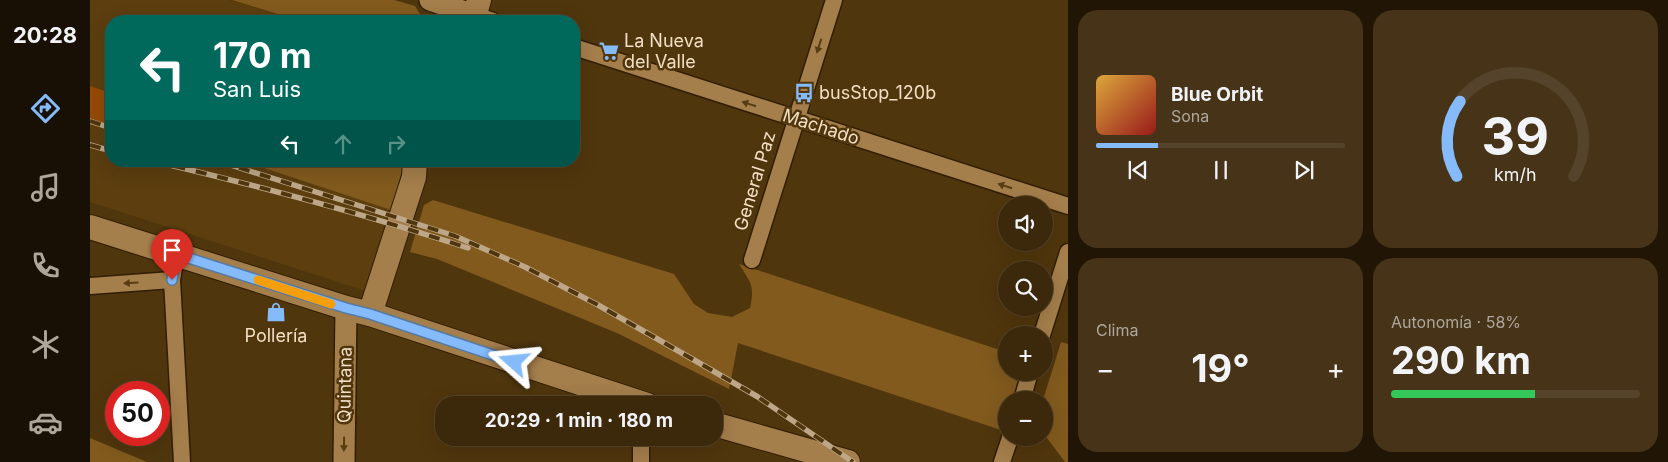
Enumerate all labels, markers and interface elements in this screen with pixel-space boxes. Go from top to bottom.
text: 20:28 [13,22,77,48]
place label: La Nueva del Valle [624,30,704,72]
text: 170 m [213,34,312,76]
icon: left [130,35,195,100]
one-way arrow [814,39,822,54]
supermarket icon: La Nueva del Valle [598,40,620,62]
text: San Luis [213,76,301,102]
bus stop icon: busStop_120b [793,82,815,104]
place label: busStop_120b [819,82,936,103]
text: Blue Orbit [1171,83,1263,106]
icon: directions [28,91,63,126]
one-way arrow [741,99,756,107]
street label: Machado [780,104,862,149]
text: 39 [1482,105,1549,168]
text: Sona [1171,106,1209,126]
street label: General Paz [729,129,780,233]
icon: left [276,130,304,158]
icon: ahead [329,130,357,158]
icon: right [382,130,410,158]
icon: previous [1124,156,1152,184]
icon: pause [1207,156,1235,184]
icon: next [1290,156,1318,184]
text: km/h [1494,164,1537,185]
icon: music [28,170,63,205]
one-way arrow [997,182,1012,190]
map controls [998,196,1053,446]
button: sound [998,196,1053,251]
pin [151,229,193,280]
icon: arrive [158,236,186,264]
icon: phone [28,248,63,283]
button: search [998,261,1053,316]
one-way arrow [123,279,139,287]
shop icon: Pollería [265,301,287,323]
text: Autonomía · 58% [1391,312,1521,332]
text: Clima [1096,320,1138,340]
place label: Pollería [245,325,307,346]
button: + [998,326,1053,381]
icon: climate [28,327,63,362]
position arrow [487,335,539,387]
text: 290 km [1391,337,1531,383]
text: 19° [1191,345,1250,391]
street label: Quintana [333,347,356,423]
text: − [1096,352,1115,386]
text: + [1326,352,1345,386]
speed limit sign: 50 [105,381,170,446]
button: − [998,391,1053,446]
icon: car [28,405,63,440]
text: 20:29 · 1 min · 180 m [485,409,673,432]
one-way arrow [340,437,348,453]

